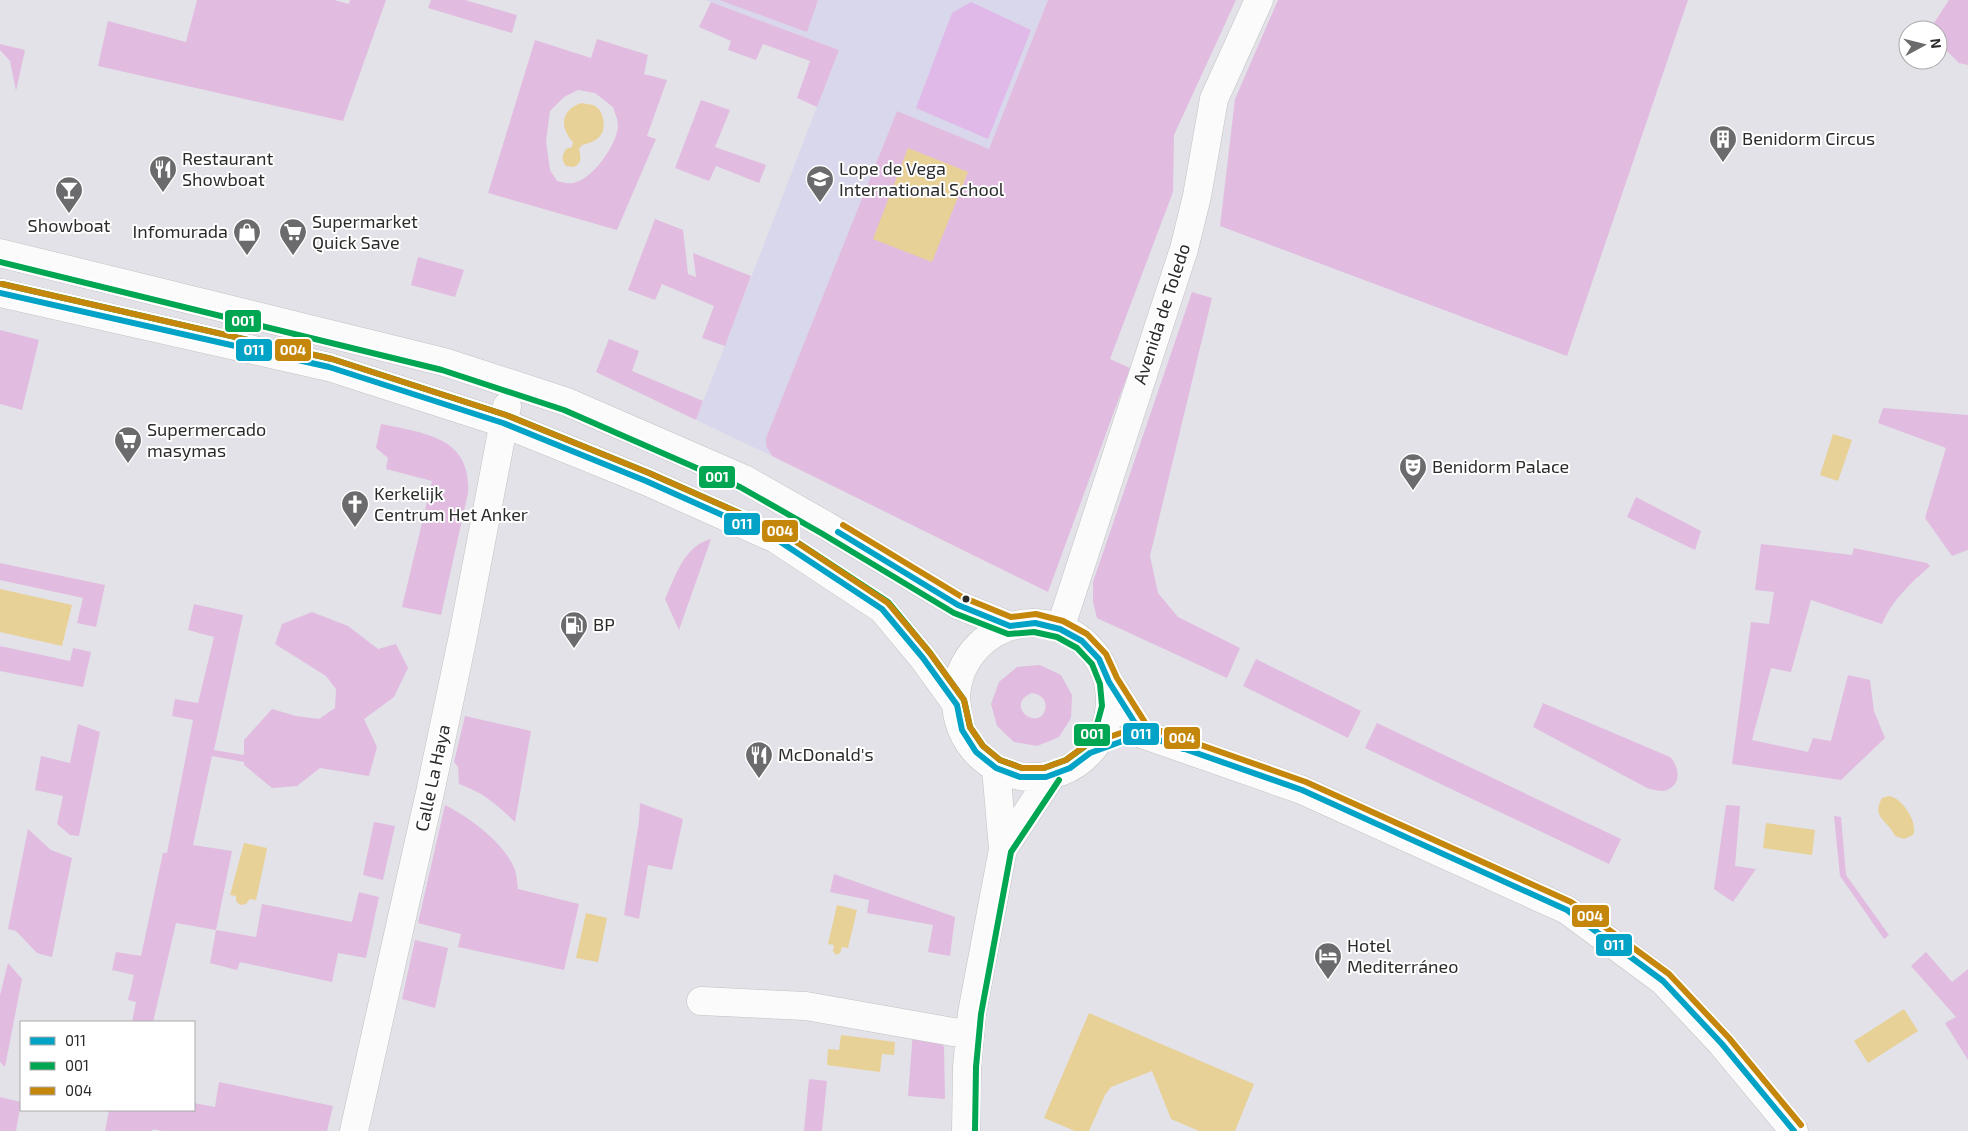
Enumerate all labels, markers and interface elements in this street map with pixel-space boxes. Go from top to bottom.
north arrow [1898,20,1948,70]
text: N [1927,37,1945,49]
building icon: Benidorm Circus [1708,124,1738,163]
place label: Benidorm Circus [1742,127,1875,149]
place label: Restaurant Showboat [182,147,273,190]
restaurant icon: Restaurant Showboat [148,154,178,193]
place label: Lope de Vega International School [839,157,1005,200]
school or university icon: Lope de Vega International School [805,164,835,203]
bar icon: Showboat [54,175,84,214]
place label: Supermarket Quick Save [312,210,418,253]
place label: Showboat [28,214,111,236]
shop icon: Infomurada [232,217,262,256]
supermarket icon: Supermarket Quick Save [278,217,308,256]
place label: Infomurada [133,220,228,242]
street label: Avenida de Toledo [1128,240,1194,387]
line badge: 001 [224,309,262,333]
text: 001 [231,312,255,329]
line badge: 011 [235,338,273,362]
line badge: 004 [274,338,312,362]
text: 011 [244,341,264,358]
text: 004 [280,341,306,358]
place label: Supermercado masymas [147,418,266,461]
supermarket icon: Supermercado masymas [113,425,143,464]
theatre icon: Benidorm Palace [1398,452,1428,491]
place label: Benidorm Palace [1432,455,1569,477]
line badge: 001 [698,465,736,489]
text: 001 [705,468,729,485]
place label: Kerkelijk Centrum Het Anker [374,482,528,525]
church icon: Kerkelijk Centrum Het Anker [340,489,370,528]
line badge: 011 [723,512,761,536]
text: 011 [732,515,752,532]
line badge: 004 [761,519,799,543]
text: 004 [767,522,793,539]
unlabelled marker [961,594,971,604]
fuel station icon: BP [559,610,589,649]
place label: BP [593,613,615,635]
street label: Calle La Haya [410,722,454,833]
line badge: 011 [1122,722,1160,746]
line badge: 001 [1073,723,1111,747]
text: 001 [1080,725,1104,742]
text: 011 [1131,725,1151,742]
line badge: 004 [1163,726,1201,750]
text: 004 [1169,729,1195,746]
restaurant icon: McDonald's [744,740,774,779]
place label: McDonald's [778,743,874,765]
line badge: 004 [1571,904,1610,928]
text: 004 [1577,907,1603,924]
line badge: 011 [1595,933,1633,957]
place label: Hotel Mediterráneo [1347,934,1458,977]
text: 011 [1604,936,1624,953]
hotel icon: Hotel Mediterráneo [1313,941,1343,980]
legend [20,1021,195,1111]
text: 011 [65,1031,86,1049]
text: 001 [65,1056,89,1074]
text: 004 [65,1081,92,1099]

